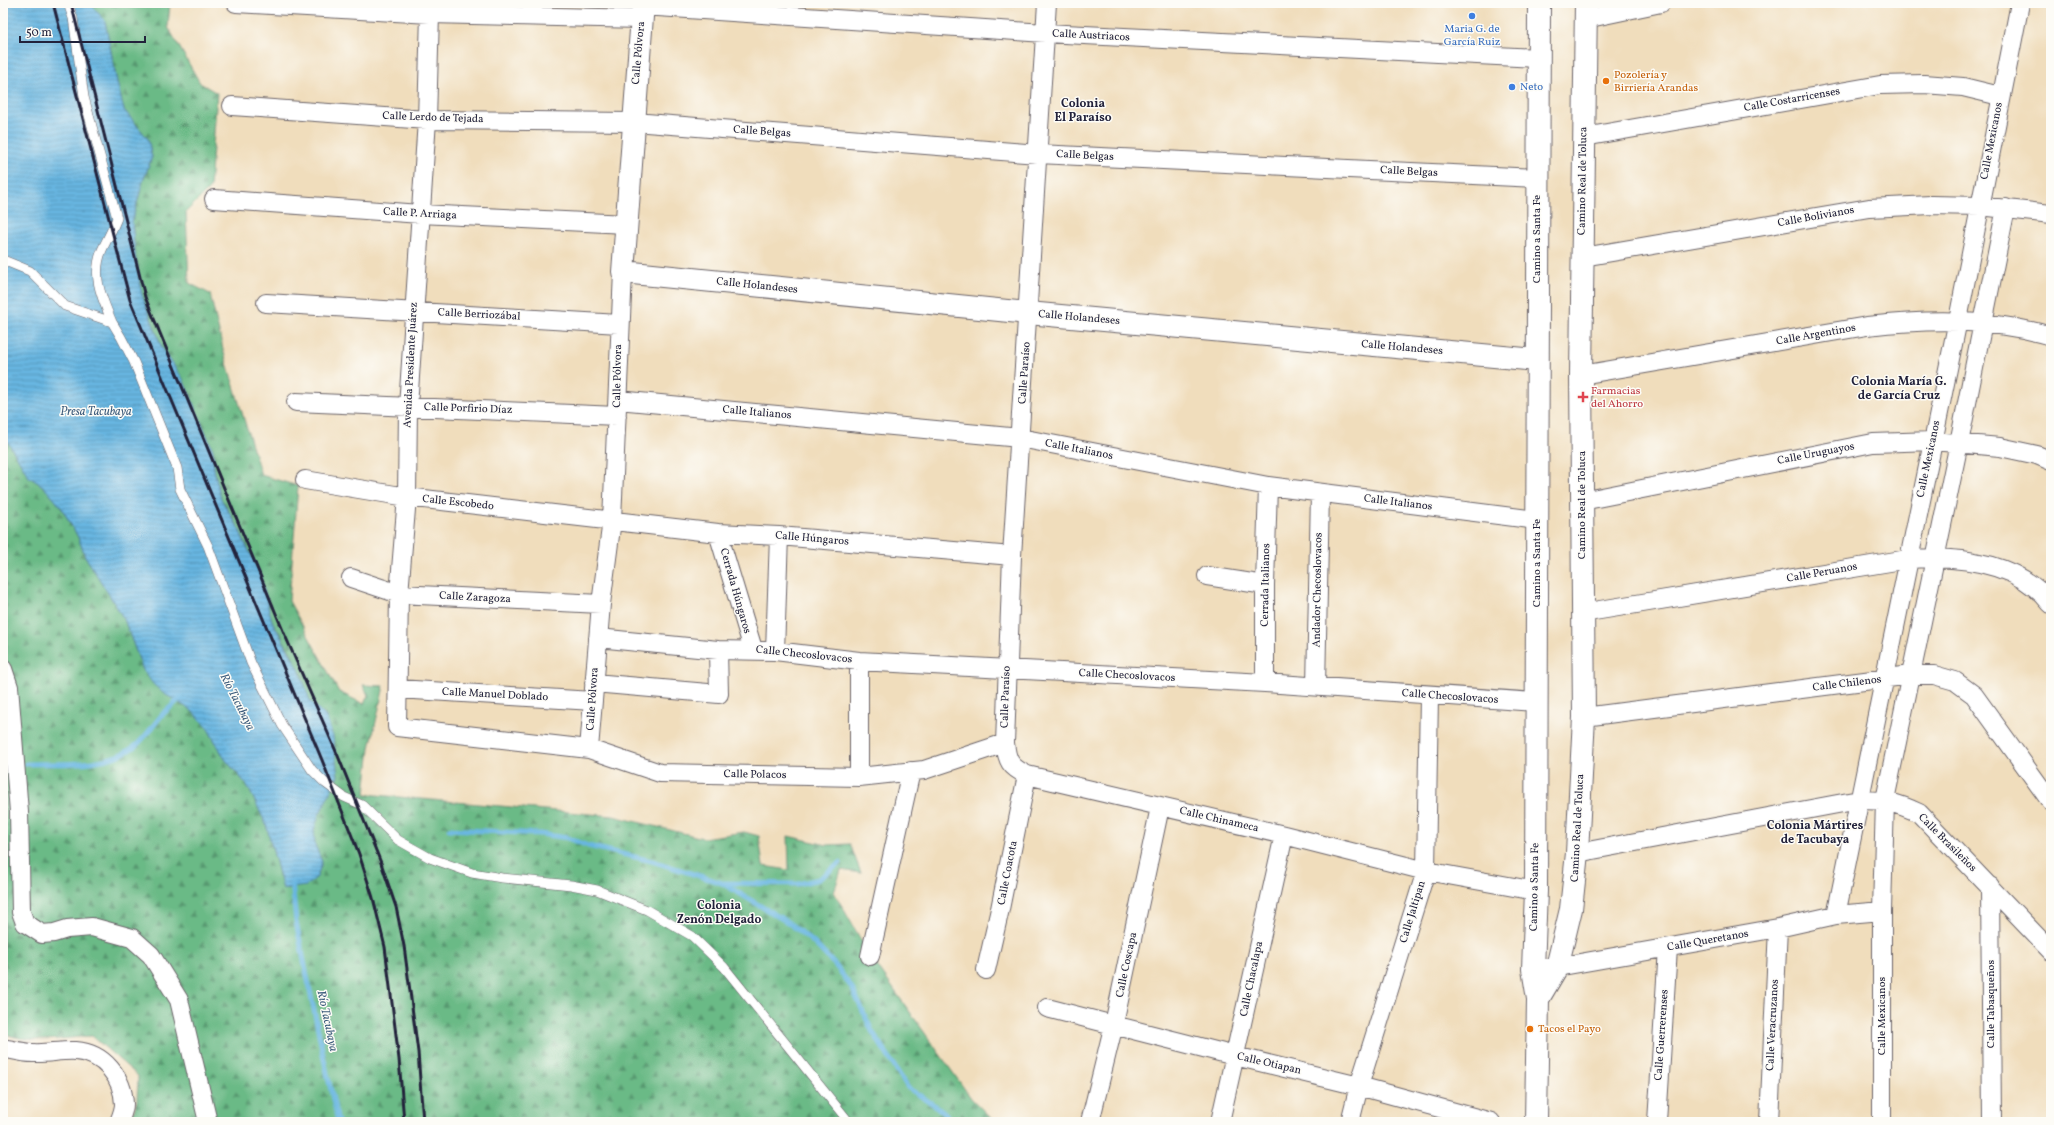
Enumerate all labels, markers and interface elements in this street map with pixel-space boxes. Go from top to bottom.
marker: Maria G. de García Ruiz [1467,11,1477,21]
scale bar [20,18,145,44]
street label: Calle Pólvora [629,20,649,85]
place label: Maria G. de García Ruiz [1444,22,1501,50]
text: 50 m [26,25,52,41]
street label: Calle Austriacos [1052,26,1131,46]
place label: Pozolería y Birriería Arandas [1614,68,1699,96]
marker: Pozolería y Birriería Arandas [1601,76,1611,86]
place label: Neto [1520,80,1543,95]
marker: Neto [1507,82,1517,92]
street label: Calle Costarricenses [1743,84,1842,116]
district label: Colonia El Paraíso [1054,96,1112,126]
street label: Calle Mexicanos [1977,101,2007,181]
street label: Calle Lerdo de Tejada [382,109,484,127]
street label: Calle Belgas [733,123,792,142]
street label: Camino Real de Toluca [1575,126,1591,235]
street label: Calle Belgas [1056,147,1115,165]
street label: Calle Belgas [1380,163,1439,181]
street label: Camino a Santa Fe [1530,195,1545,283]
street label: Calle Bolivianos [1776,203,1856,231]
street label: Calle P. Arriaga [383,205,458,223]
street label: Calle Holandeses [715,274,799,298]
street label: Avenida Presidente Juárez [400,301,422,428]
street label: Calle Berriozábal [437,305,521,325]
street label: Calle Holandeses [1037,307,1121,329]
street label: Calle Argentinos [1775,321,1857,349]
street label: Calle Holandeses [1360,337,1444,359]
street label: Calle Paraíso [1015,341,1035,405]
street label: Calle Pólvora [610,344,626,408]
district label: Colonia María G. de García Cruz [1851,374,1947,404]
place label: Farmacias del Ahorro [1591,384,1643,412]
marker: Farmacias del Ahorro [1578,392,1588,402]
street label: Calle Porfirio Díaz [424,400,513,418]
street label: Calle Italianos [722,403,792,424]
water label: Presa Tacubaya [60,404,132,420]
street label: Calle Mexicanos [1914,419,1945,499]
street label: Calle Italianos [1044,436,1115,464]
street label: Calle Uruguayos [1776,439,1856,469]
street label: Camino Real de Toluca [1575,450,1590,559]
street label: Calle Italianos [1363,491,1433,515]
street label: Calle Escobedo [421,492,495,514]
street label: Camino a Santa Fe [1530,519,1545,607]
street label: Calle Húngaros [774,528,850,550]
street label: Andador Checoslovacos [1309,532,1327,648]
street label: Cerrada Italianos [1258,543,1274,627]
street label: Cerrada Húngaros [716,546,754,636]
street label: Calle Peruanos [1786,559,1859,587]
street label: Calle Zaragoza [439,589,512,607]
street label: Calle Checoslovacos [755,642,853,668]
street label: Calle Paraíso [997,665,1015,728]
street label: Calle Pólvora [583,666,603,731]
street label: Calle Checoslovacos [1078,666,1176,686]
water label: Río Tacubaya [216,671,258,734]
street label: Calle Chilenos [1812,672,1883,696]
street label: Calle Manuel Doblado [442,685,549,705]
street label: Calle Checoslovacos [1401,686,1499,708]
street label: Calle Polacos [723,767,787,783]
street label: Camino Real de Toluca [1568,773,1588,883]
street label: Calle Chinameca [1178,804,1261,837]
street label: Calle Brasileños [1914,810,1980,876]
district label: Colonia Mártires de Tacubaya [1767,818,1864,848]
street label: Calle Coacota [994,839,1022,906]
street label: Camino a Santa Fe [1527,843,1543,931]
street label: Calle Jaltipan [1396,879,1430,945]
district label: Colonia Zenón Delgado [677,898,761,928]
street label: Calle Queretanos [1666,926,1750,956]
street label: Calle Coscapa [1113,930,1141,999]
street label: Calle Chacalapa [1237,939,1267,1018]
street label: Calle Tabasqueños [1984,960,1999,1048]
street label: Calle Mexicanos [1875,976,1890,1055]
street label: Calle Veracruzanos [1763,978,1783,1071]
water label: Río Tacubaya [313,989,341,1053]
street label: Calle Guerrerenses [1651,989,1673,1081]
place label: Tacos el Payo [1538,1022,1601,1037]
marker: Tacos el Payo [1525,1024,1535,1034]
street label: Calle Otiapan [1235,1049,1303,1079]

